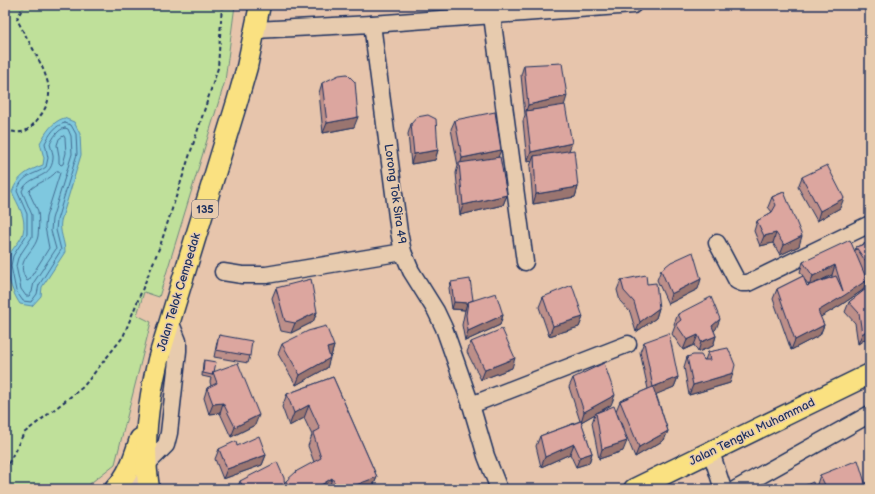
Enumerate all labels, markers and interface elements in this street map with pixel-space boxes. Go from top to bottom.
street label: Lorong Tok Sira 49 [381,143,409,245]
road number: 135 [192,200,218,218]
street label: Jalan Telok Cempedak [154,231,204,353]
street label: Jalan Tengku Muhammad [687,395,818,469]

